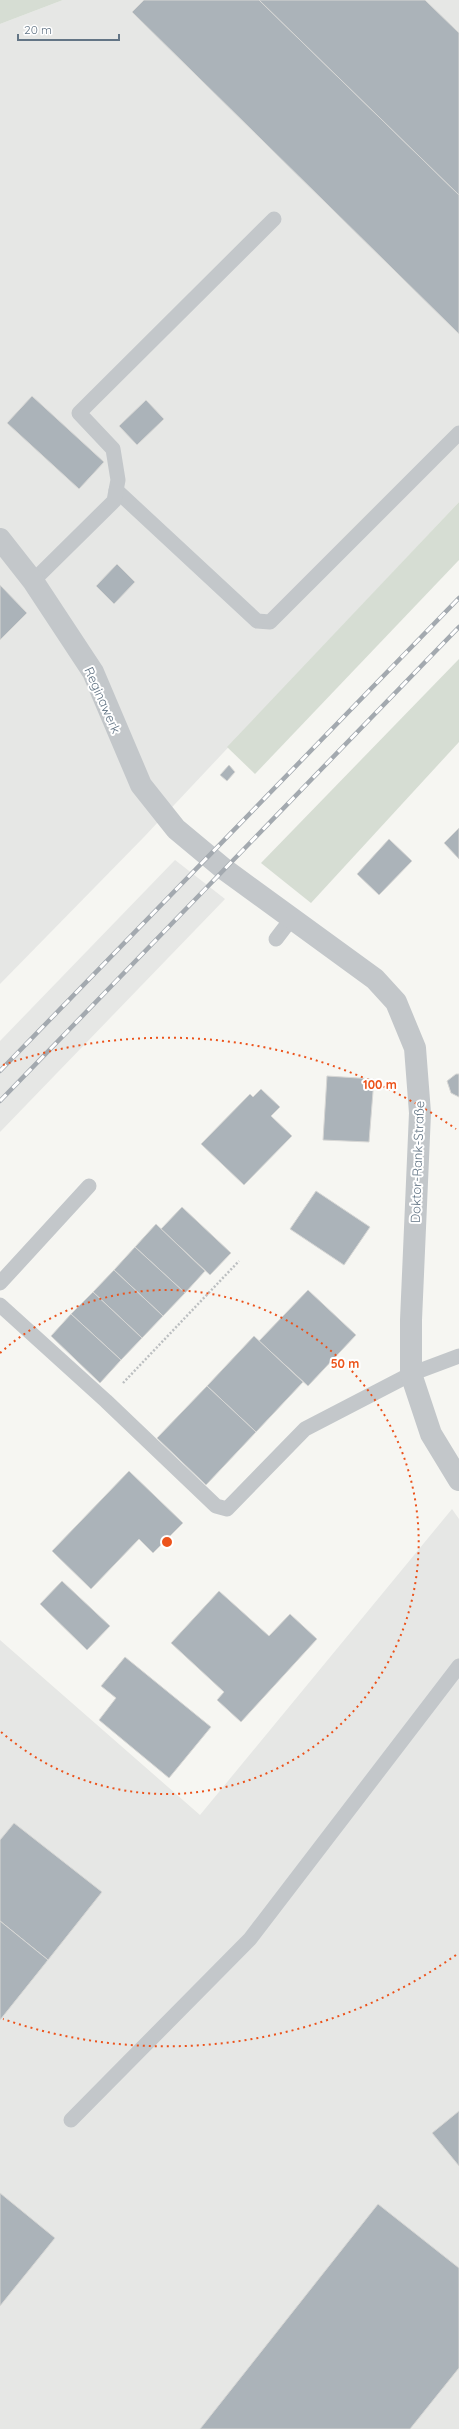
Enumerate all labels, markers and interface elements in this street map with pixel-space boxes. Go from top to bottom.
scale bar [18,16,119,42]
text: 20 m [24,22,52,37]
street label: Reginawerk [81,664,125,736]
text: 100 m [363,1077,397,1092]
street label: Doktor-Rank-Straße [407,1101,427,1223]
text: 50 m [331,1356,359,1371]
centre of rings [160,1535,174,1549]

